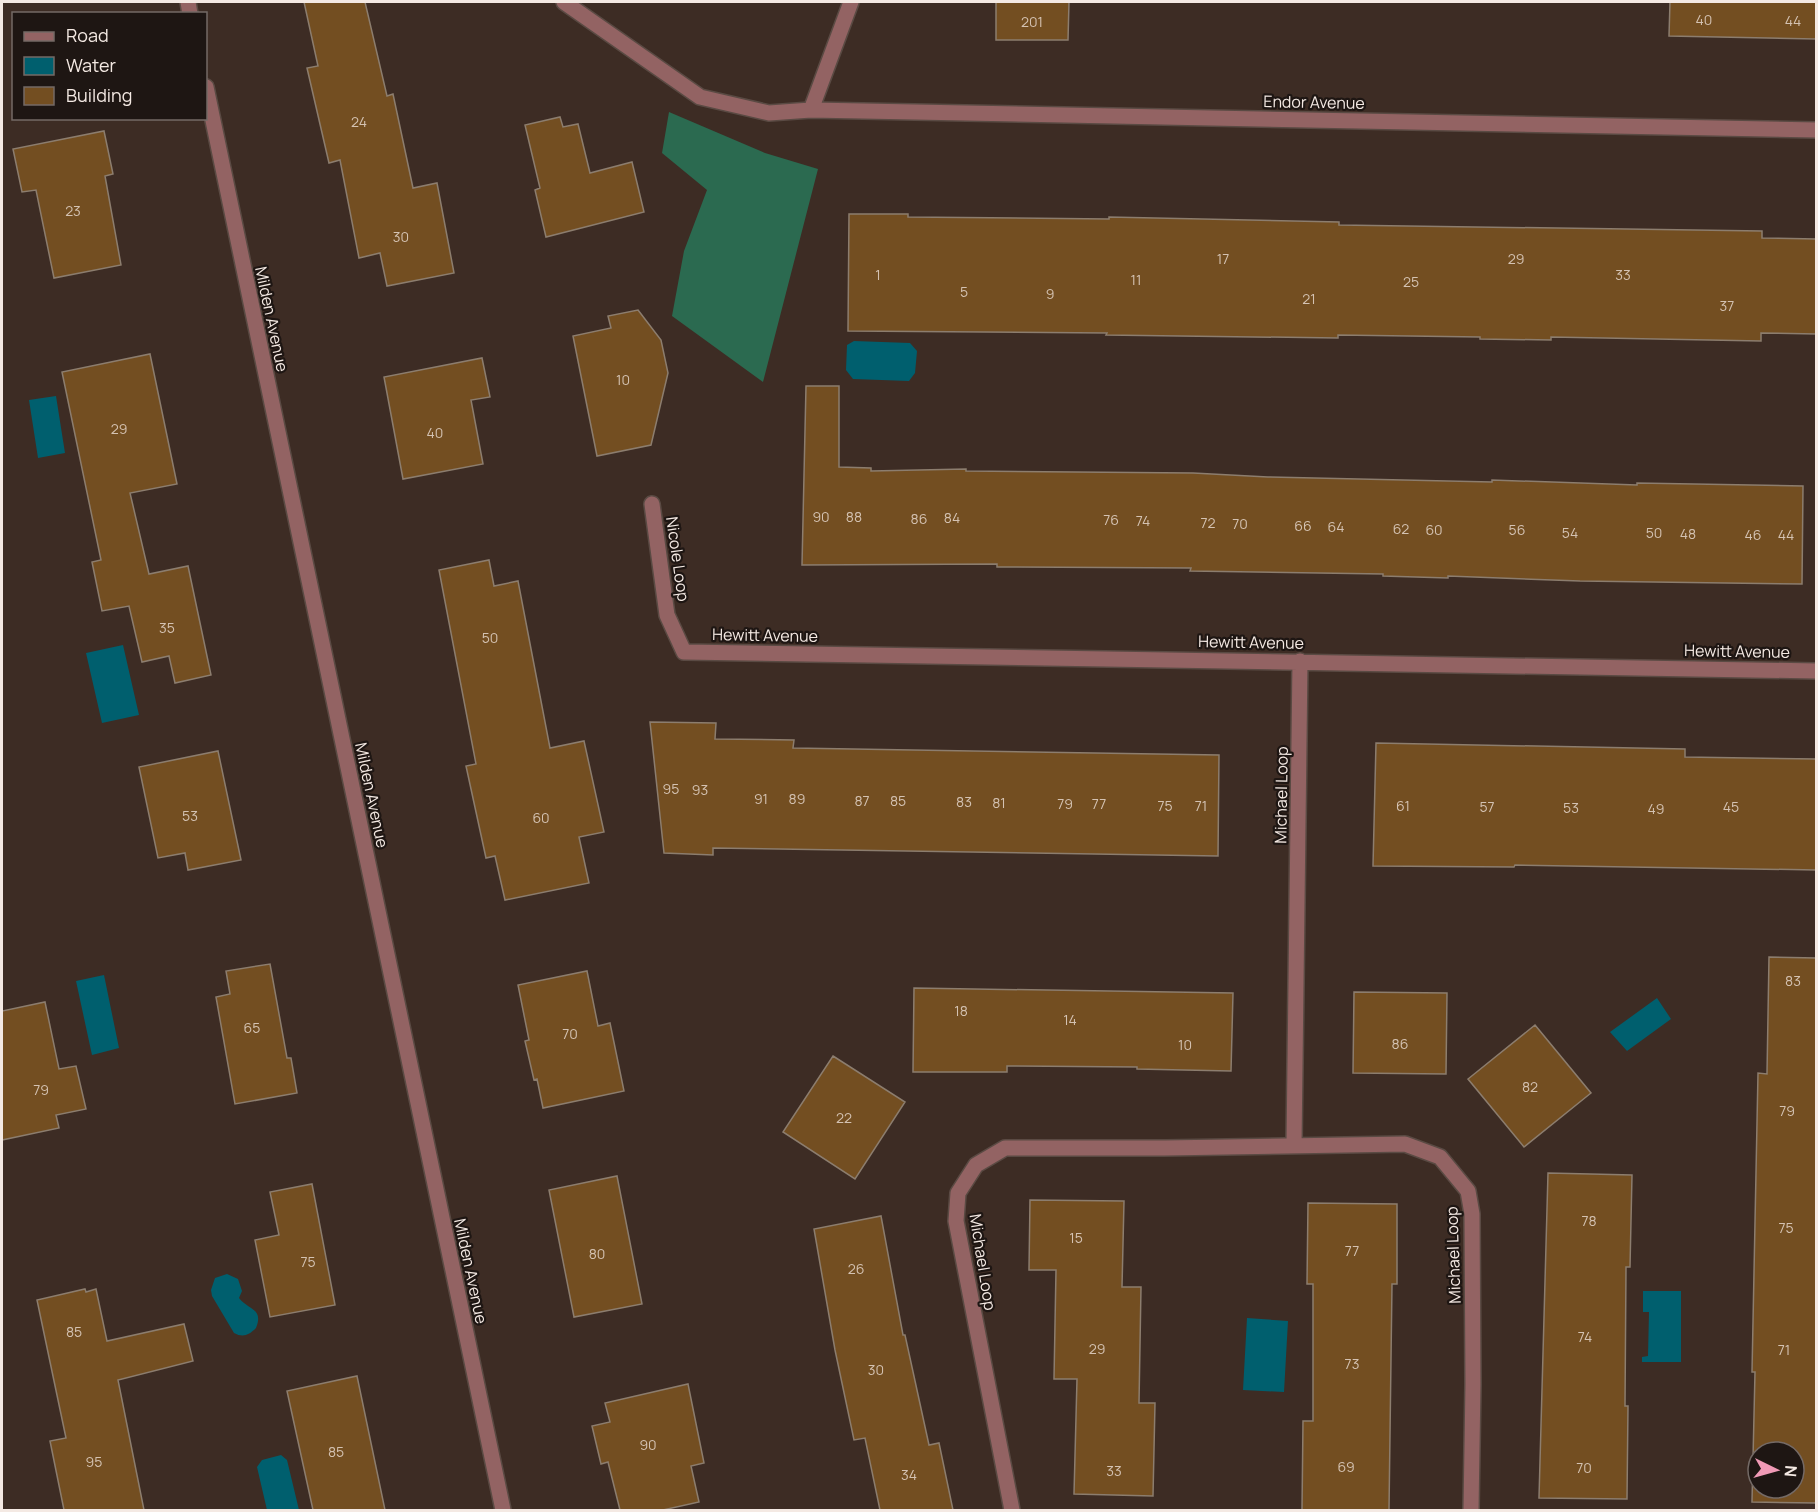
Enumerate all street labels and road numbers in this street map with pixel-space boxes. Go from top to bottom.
street label: Endor Avenue [1263,90,1365,114]
street label: Milden Avenue [250,264,294,374]
street label: Nicole Loop [661,515,695,603]
street label: Hewitt Avenue [712,623,818,647]
street label: Hewitt Avenue [1198,630,1304,654]
street label: Hewitt Avenue [1684,639,1790,663]
street label: Milden Avenue [350,740,394,850]
street label: Michael Loop [1269,746,1293,844]
street label: Michael Loop [1440,1206,1466,1304]
street label: Michael Loop [965,1212,1001,1312]
street label: Milden Avenue [449,1216,493,1326]

